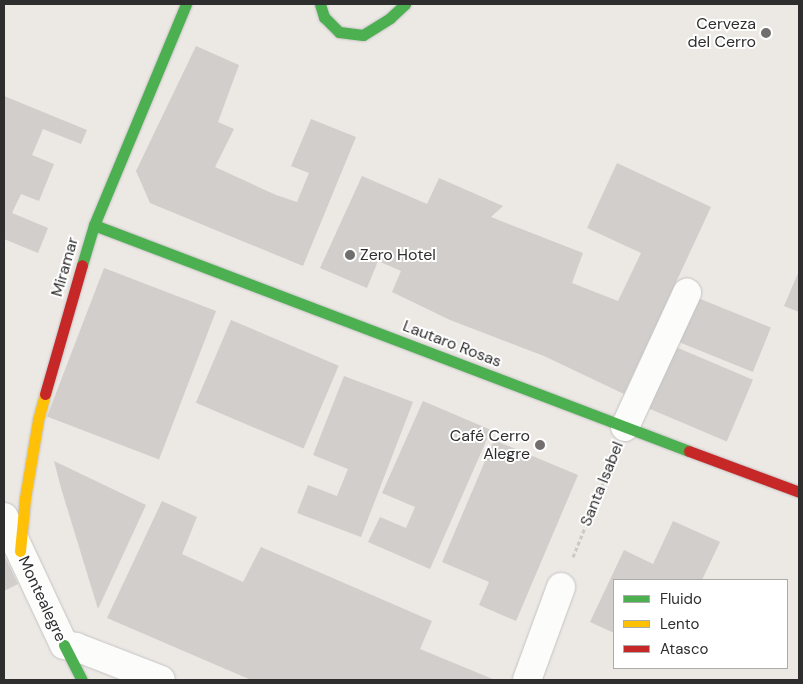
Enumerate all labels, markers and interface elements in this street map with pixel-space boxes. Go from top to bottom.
place label: Cerveza del Cerro [687,14,756,52]
marker: Cerveza del Cerro [760,27,772,39]
street label: Miramar [47,235,83,299]
place label: Zero Hotel [360,245,436,265]
marker: Zero Hotel [344,249,356,261]
street label: Lautaro Rosas [400,316,504,372]
place label: Café Cerro Alegre [450,426,530,464]
marker: Café Cerro Alegre [534,439,546,451]
street label: Santa Isabel [576,439,628,529]
street label: Montealegre [14,553,70,645]
legend [613,579,788,669]
text: Fluido [660,589,702,609]
text: Lento [660,614,699,634]
text: Atasco [660,639,708,659]

